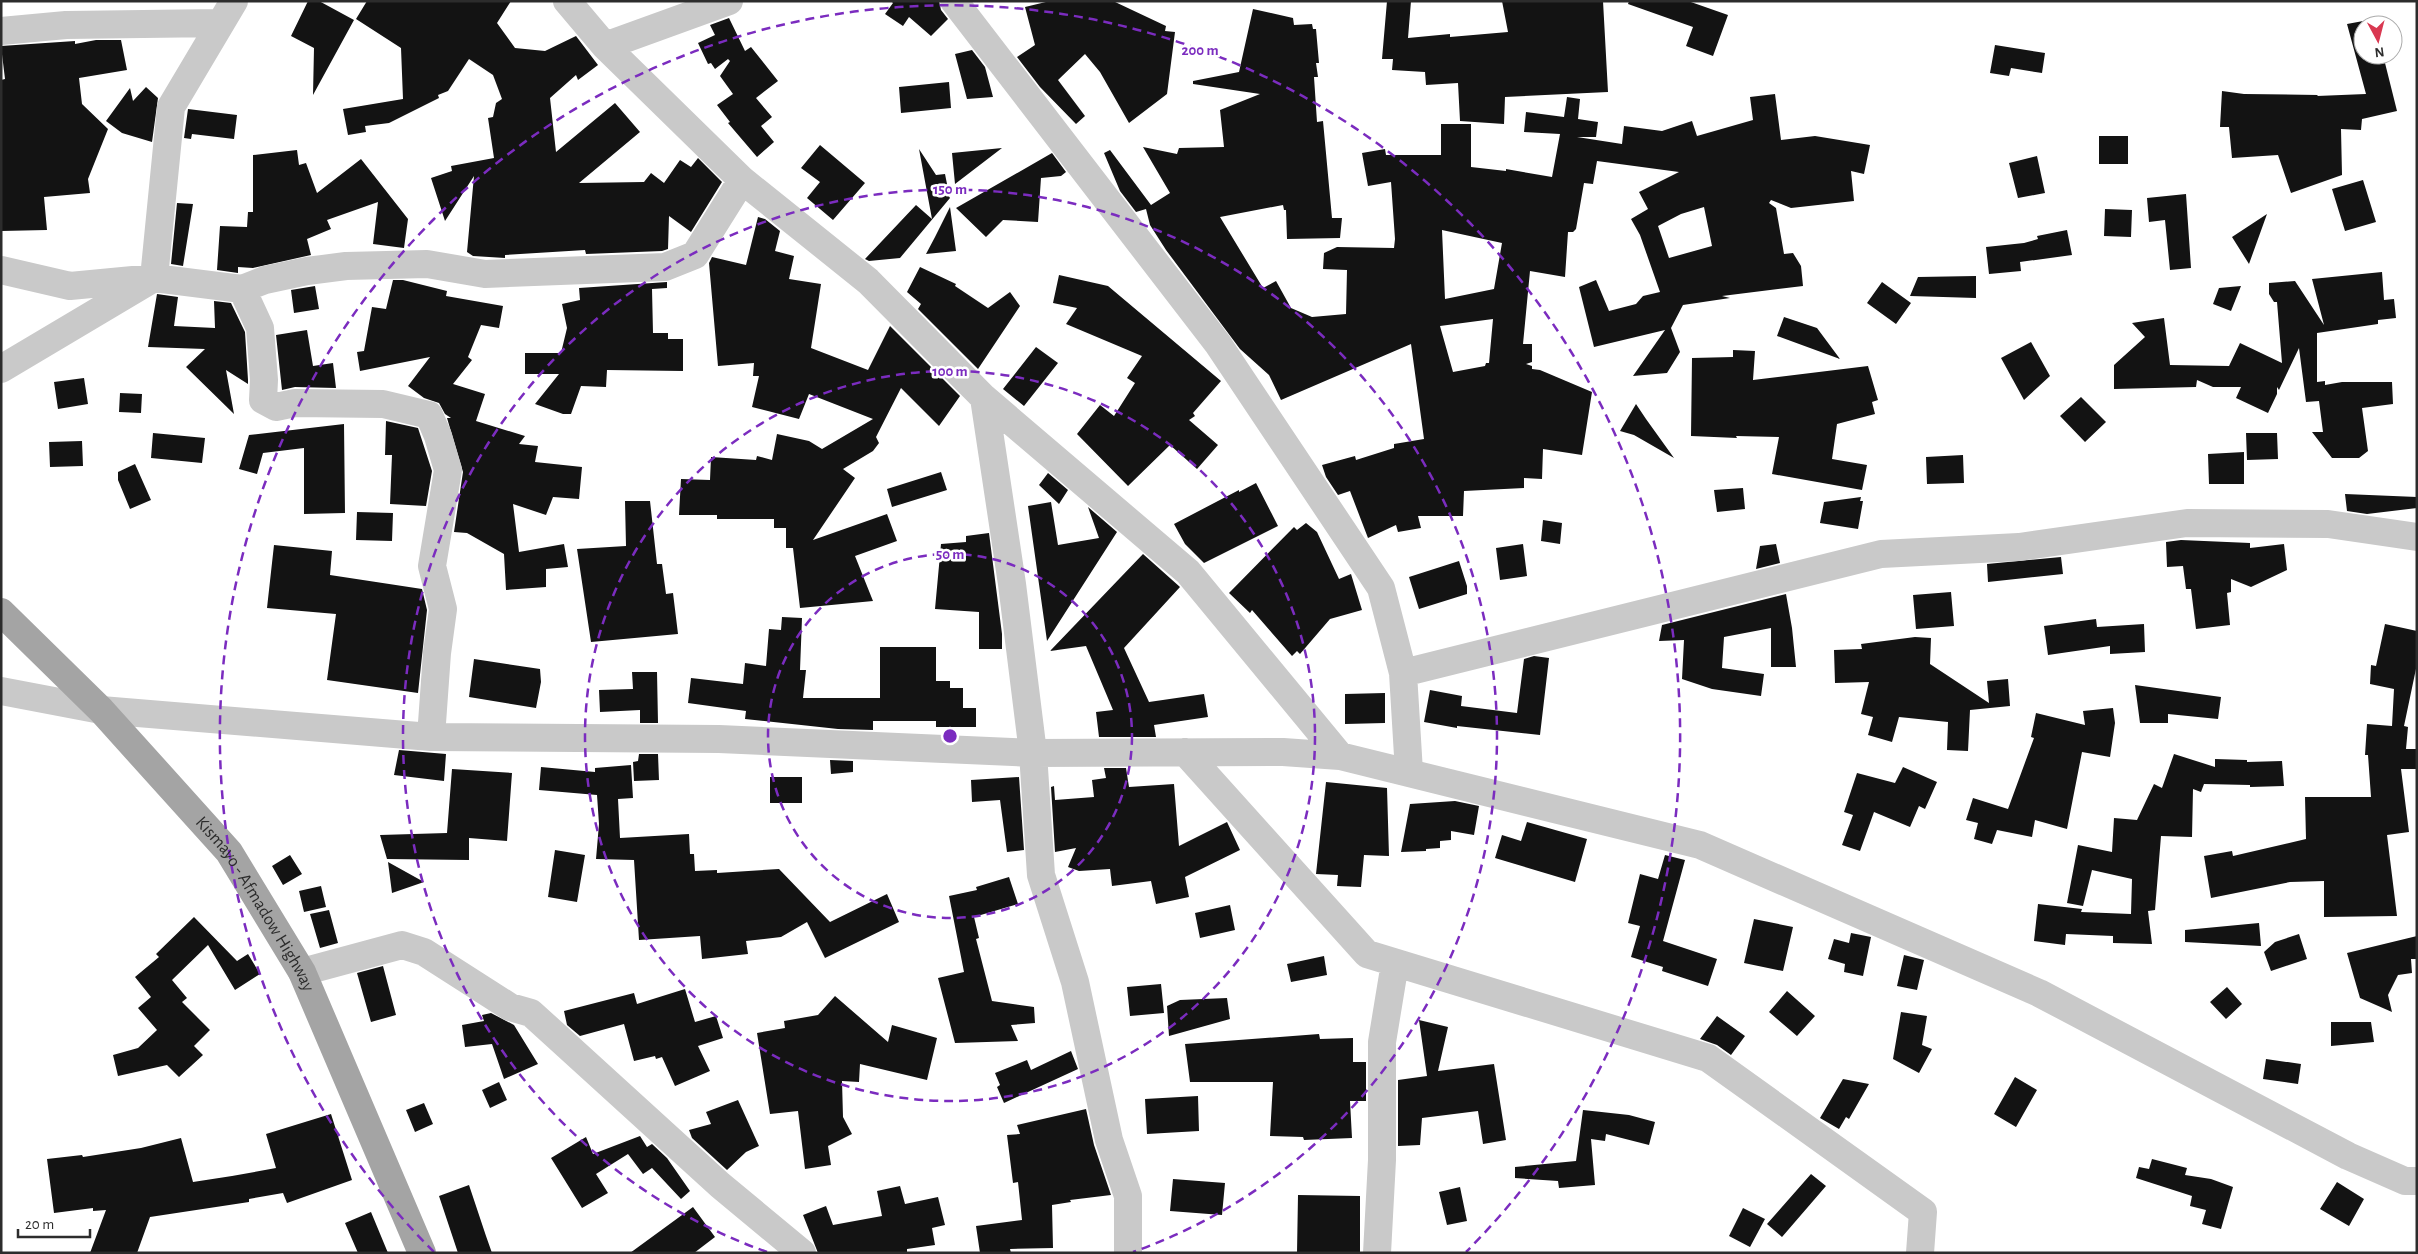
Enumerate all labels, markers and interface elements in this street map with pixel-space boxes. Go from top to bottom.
north arrow [2353,15,2403,65]
text: 200 m [1181,43,1219,58]
text: N [2374,44,2385,59]
text: 150 m [933,182,967,197]
text: 100 m [932,364,968,379]
text: 50 m [936,547,964,562]
centre of rings [941,727,959,745]
street label: Kismayo - Afmadow Highway [192,813,317,994]
scale bar [18,1206,90,1238]
text: 20 m [25,1217,54,1232]

